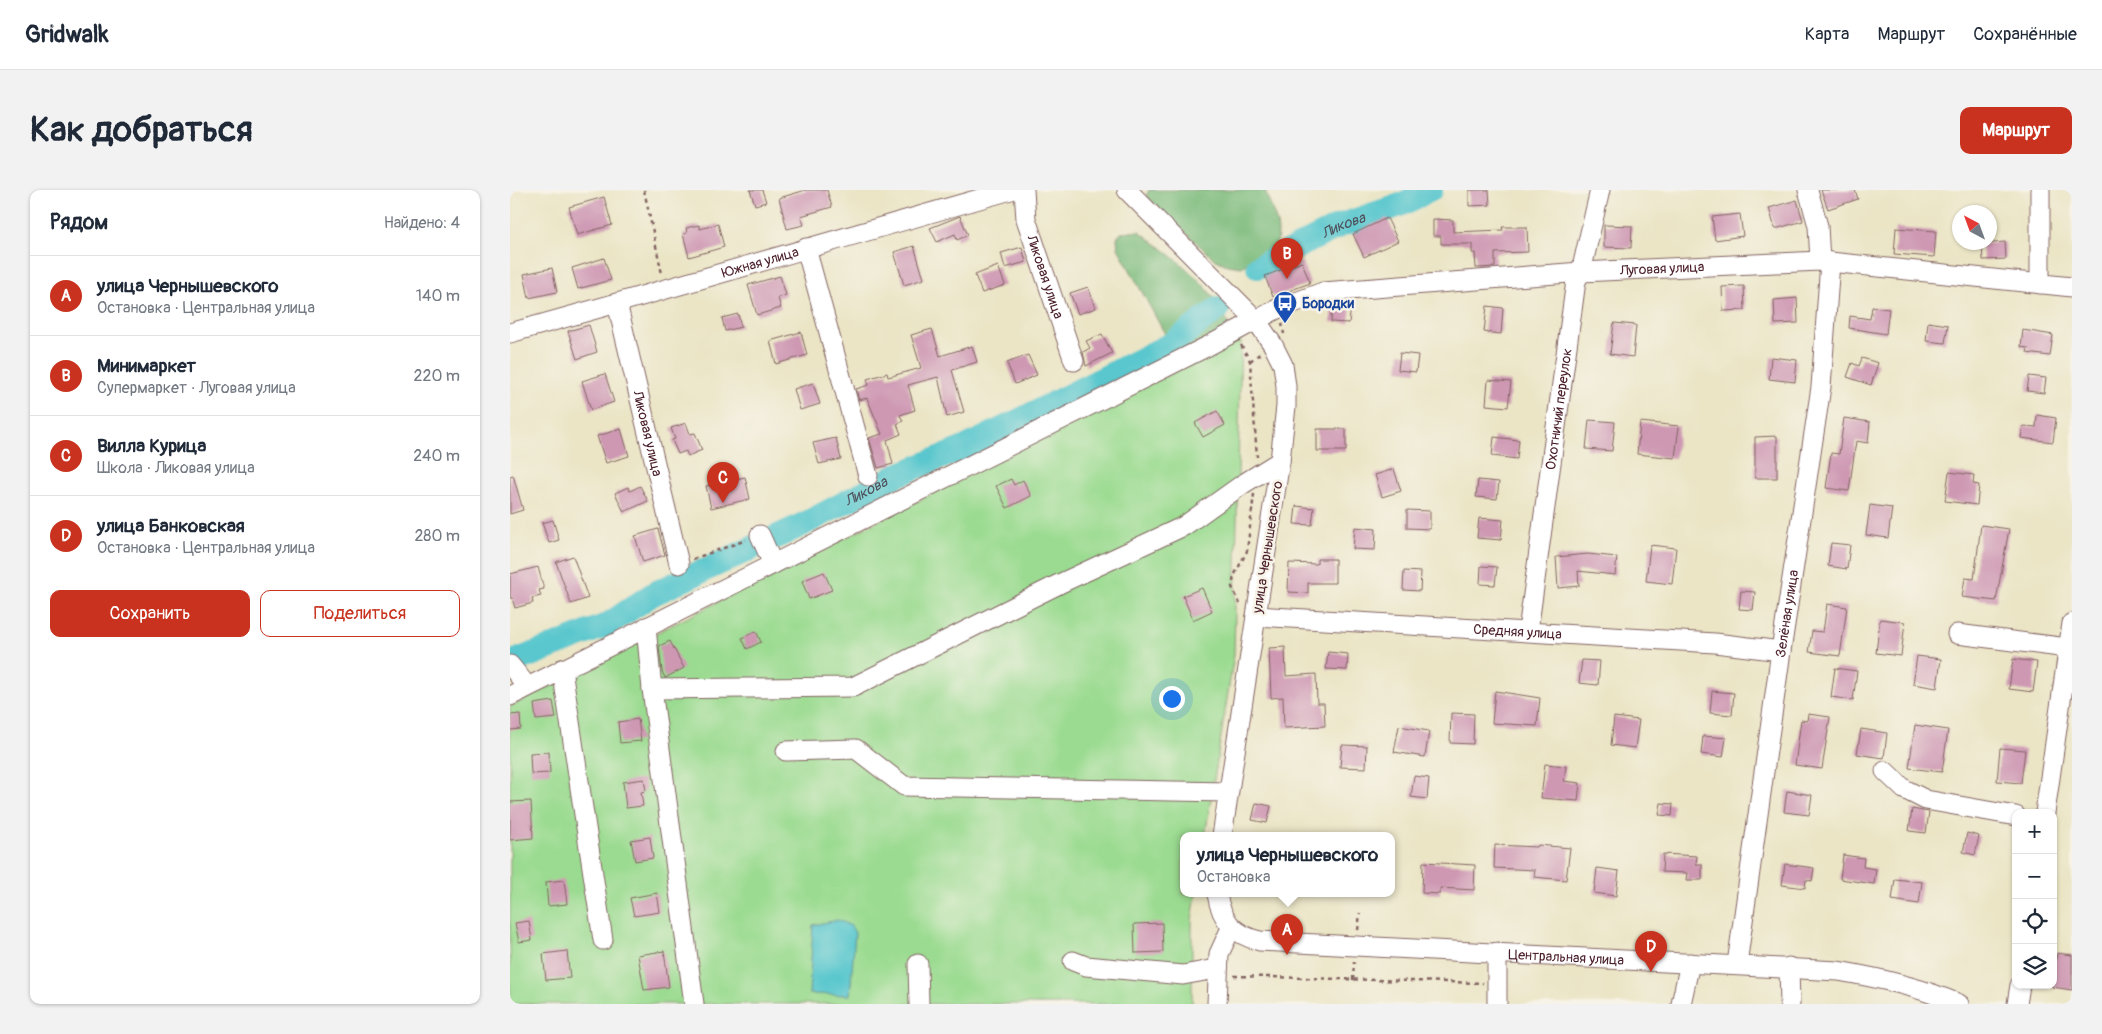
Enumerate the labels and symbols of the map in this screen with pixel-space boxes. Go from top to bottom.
north arrow [1952,205,1997,250]
water label: Ликова [1318,208,1369,243]
street label: Ликовая улица [1023,232,1067,321]
pin: B [1271,238,1303,279]
street label: Южная улица [720,243,801,282]
street label: Луговая улица [1618,258,1705,279]
bus stop icon: Бородки [1272,290,1298,324]
place label: Бородки [1302,295,1355,312]
street label: Охотничий переулок [1542,347,1576,471]
street label: Ликовая улица [629,388,666,478]
pin: C [707,462,739,503]
water label: Ликова [841,472,892,511]
street label: улица Чернышевского [1248,479,1286,615]
street label: Зелёная улица [1772,569,1802,658]
street label: Средняя улица [1473,621,1562,643]
your location [1159,686,1185,712]
pin: A [1271,914,1303,955]
pin: D [1635,931,1667,972]
street label: Центральная улица [1508,946,1624,969]

